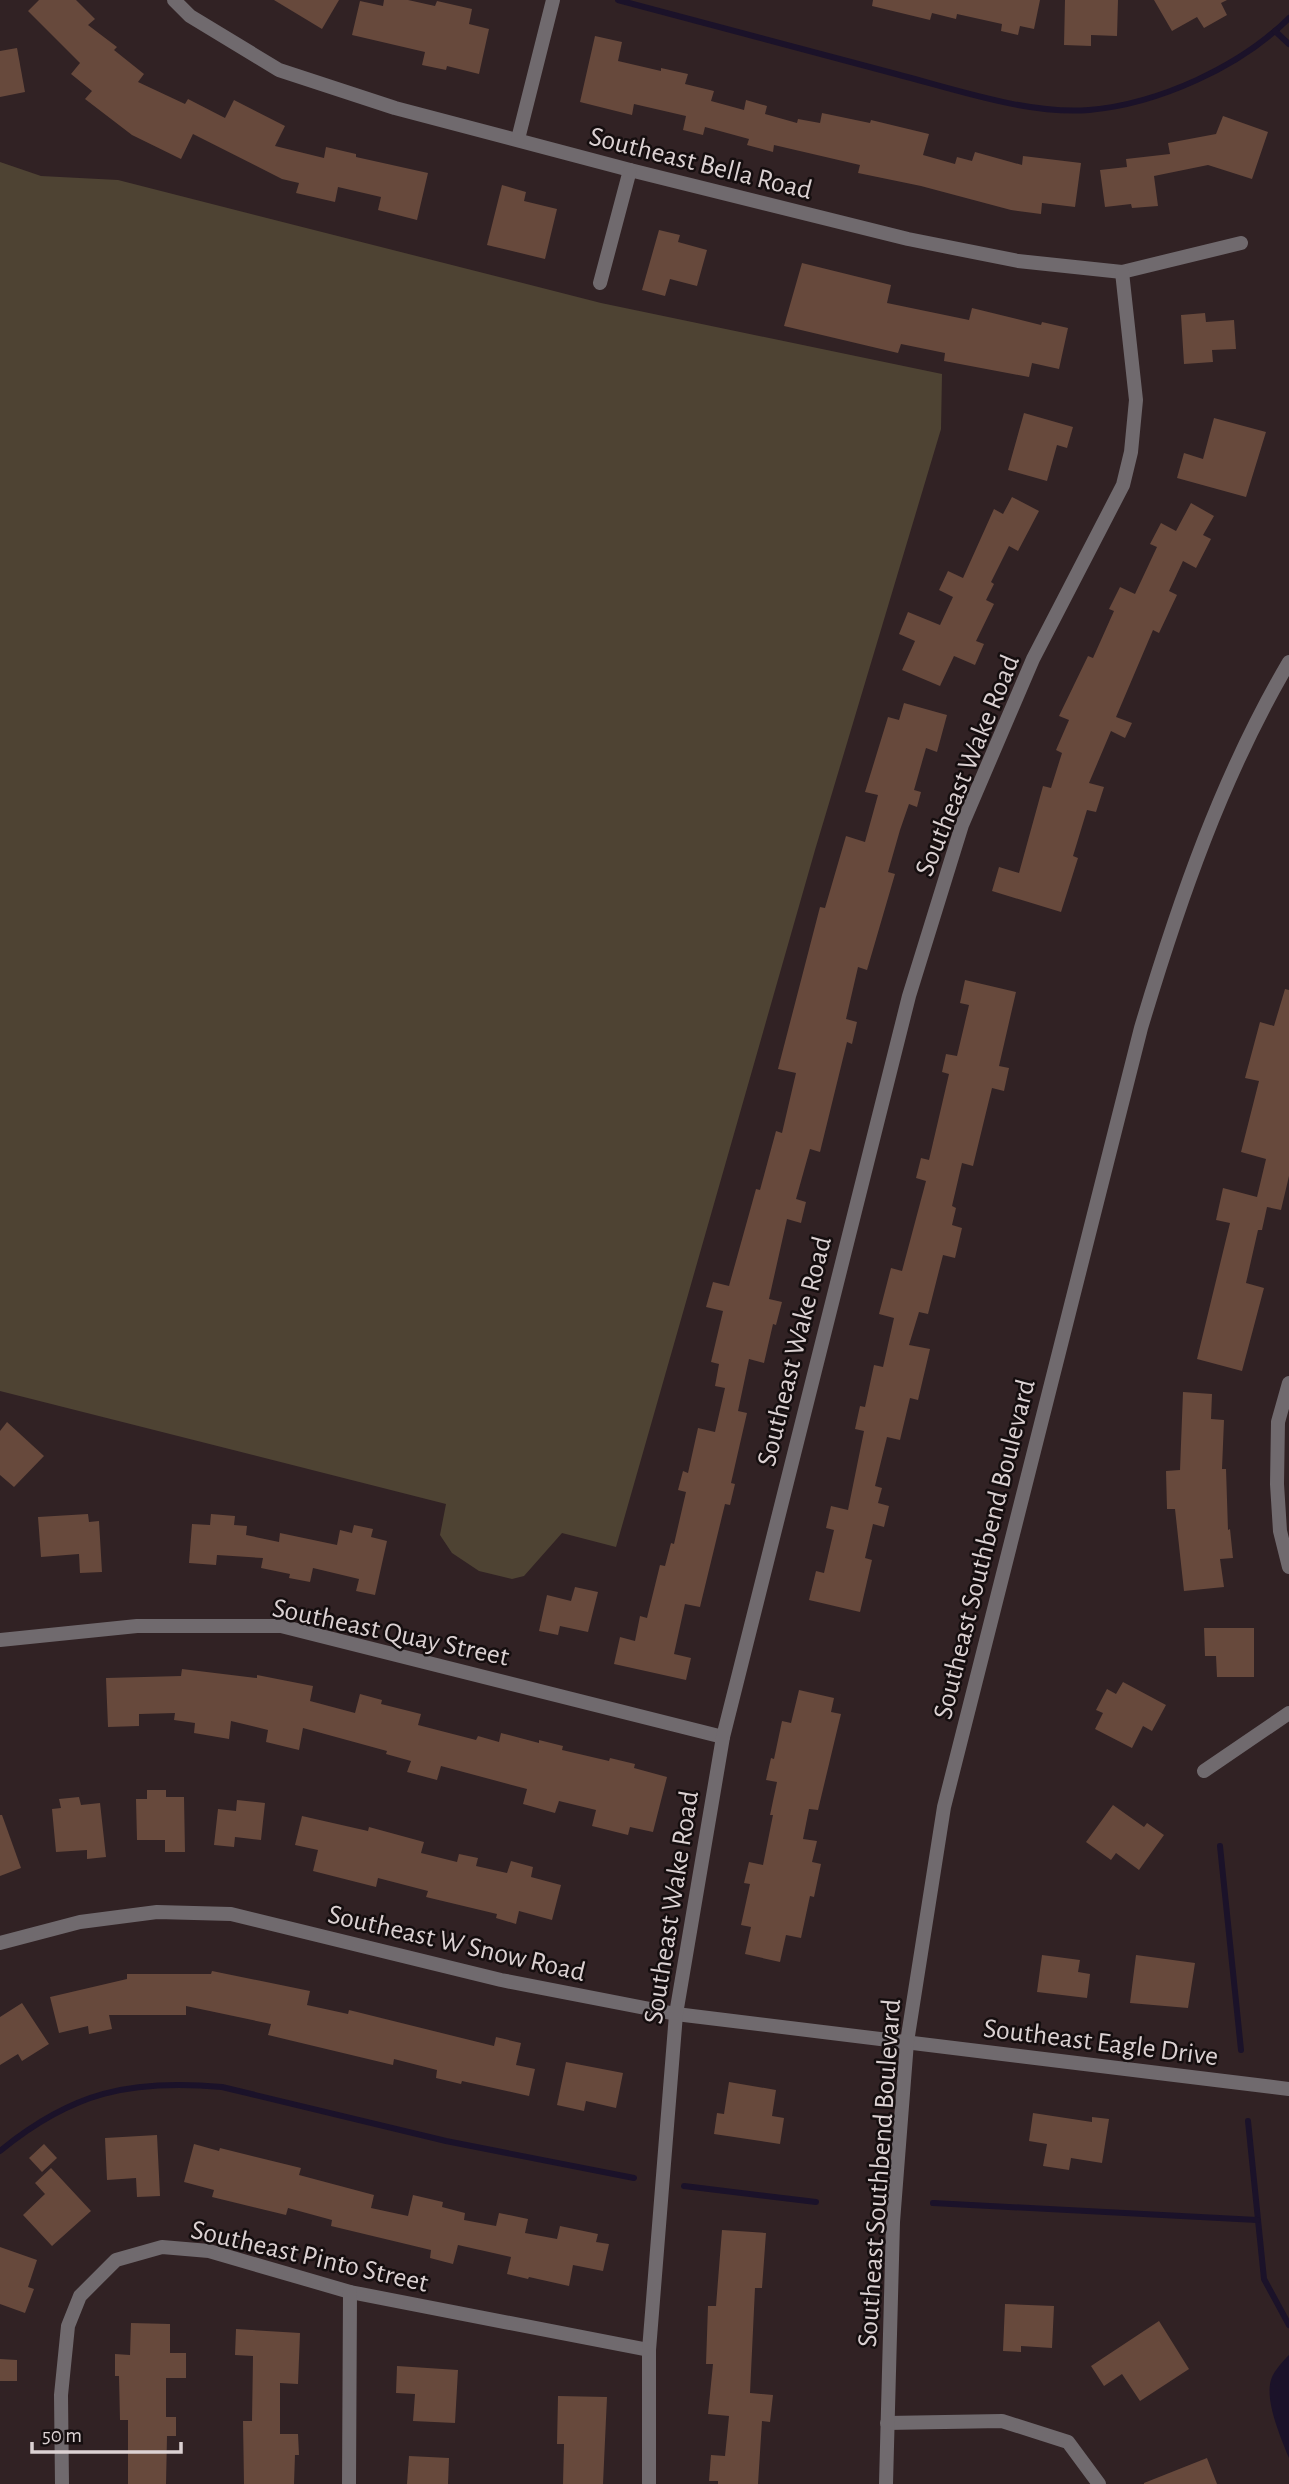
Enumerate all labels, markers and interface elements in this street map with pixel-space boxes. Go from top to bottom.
street label: Southeast Bella Road [586,123,815,205]
street label: Southeast Wake Road [911,651,1025,880]
street label: Southeast Wake Road [753,1234,837,1469]
street label: Southeast Southbend Boulevard [929,1377,1041,1722]
street label: Southeast Quay Street [270,1594,512,1672]
street label: Southeast Wake Road [640,1789,704,2026]
street label: Southeast W Snow Road [325,1901,588,1987]
street label: Southeast Southbend Boulevard [854,1998,906,2348]
street label: Southeast Eagle Drive [982,2015,1220,2071]
street label: Southeast Pinto Street [188,2216,431,2298]
scale bar [32,2410,180,2454]
text: 50 m [42,2425,82,2446]

